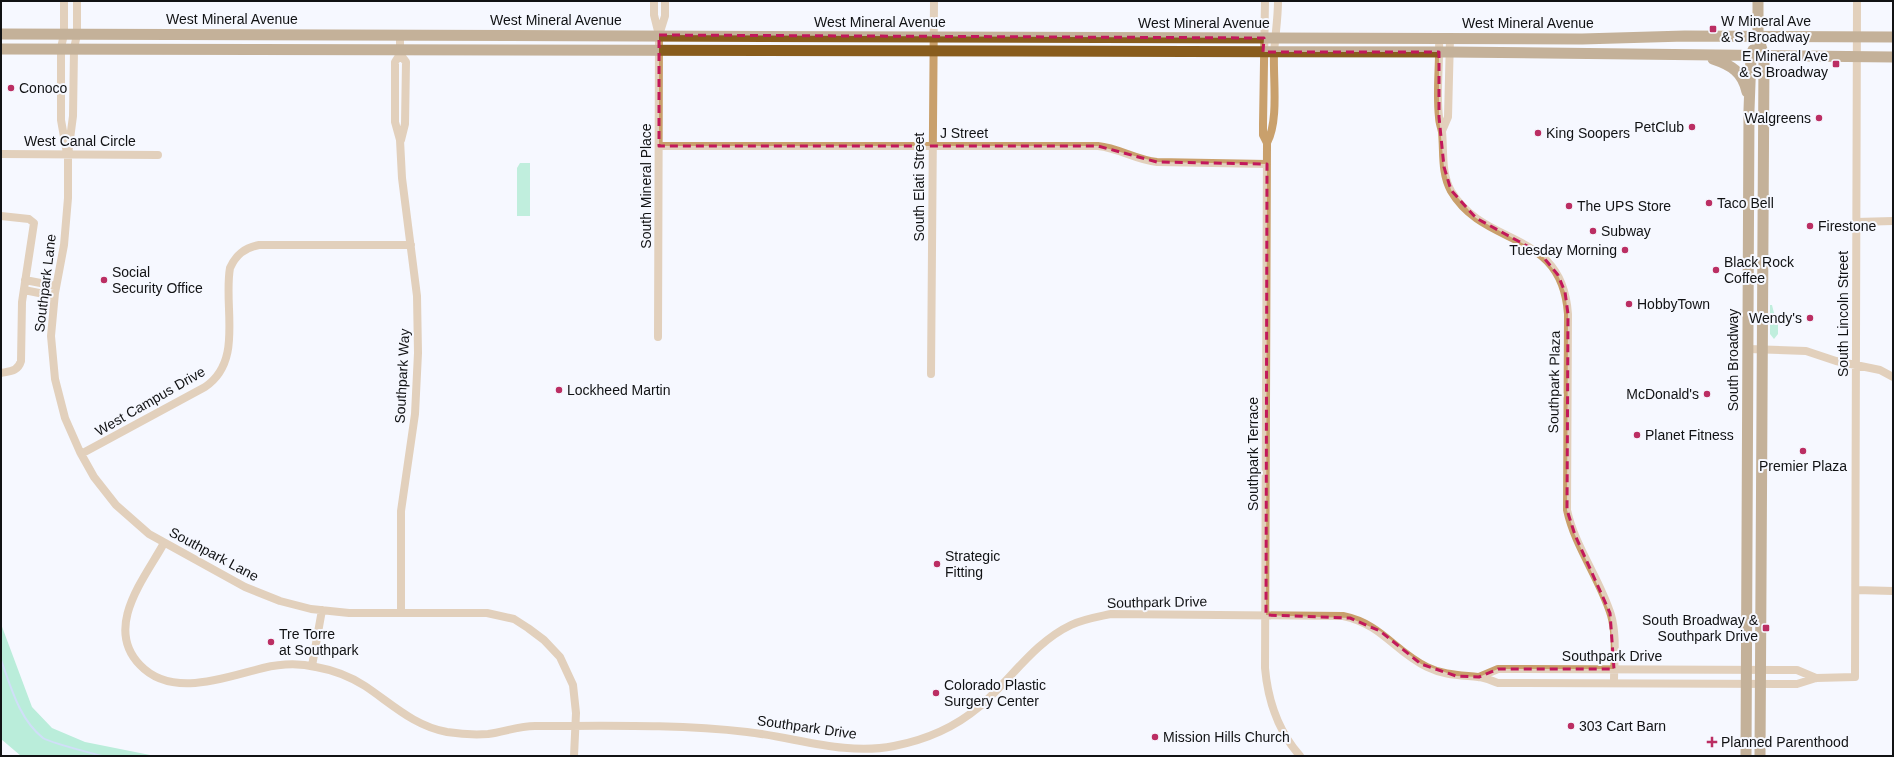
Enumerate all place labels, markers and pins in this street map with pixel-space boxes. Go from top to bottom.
place label: W Mineral Ave & S Broadway [1721,13,1811,45]
marker: W Mineral Ave & S Broadway [1708,24,1718,34]
place label: E Mineral Ave & S Broadway [1739,48,1828,80]
marker: E Mineral Ave & S Broadway [1831,59,1841,69]
place label: Conoco [19,80,67,96]
marker: Conoco [6,83,16,93]
place label: Walgreens [1745,110,1811,126]
marker: Walgreens [1814,113,1824,123]
place label: PetClub [1634,119,1684,135]
marker: PetClub [1687,122,1697,132]
place label: King Soopers [1546,125,1630,141]
marker: King Soopers [1533,128,1543,138]
place label: Taco Bell [1717,195,1774,211]
place label: The UPS Store [1577,198,1671,214]
marker: Taco Bell [1704,198,1714,208]
marker: The UPS Store [1564,201,1574,211]
place label: Firestone [1818,218,1877,234]
marker: Firestone [1805,221,1815,231]
place label: Subway [1601,223,1651,239]
marker: Subway [1588,226,1598,236]
place label: Tuesday Morning [1509,242,1617,258]
marker: Tuesday Morning [1620,245,1630,255]
place label: Black Rock Coffee [1724,254,1795,286]
place label: Social Security Office [112,264,203,296]
marker: Black Rock Coffee [1711,265,1721,275]
marker: Social Security Office [99,275,109,285]
place label: HobbyTown [1637,296,1710,312]
marker: HobbyTown [1624,299,1634,309]
place label: Wendy's [1749,310,1802,326]
marker: Wendy's [1805,313,1815,323]
place label: Lockheed Martin [567,382,671,398]
marker: Lockheed Martin [554,385,564,395]
place label: McDonald's [1626,386,1699,402]
marker: McDonald's [1702,389,1712,399]
place label: Planet Fitness [1645,427,1734,443]
marker: Planet Fitness [1632,430,1642,440]
marker: Premier Plaza [1798,446,1808,456]
place label: Premier Plaza [1759,458,1847,474]
place label: Strategic Fitting [945,548,1000,580]
marker: Strategic Fitting [932,559,942,569]
place label: South Broadway & Southpark Drive [1642,612,1759,644]
marker: South Broadway & Southpark Drive [1761,623,1771,633]
place label: Tre Torre at Southpark [279,626,359,658]
marker: Tre Torre at Southpark [266,637,276,647]
place label: Colorado Plastic Surgery Center [944,677,1046,709]
marker: Colorado Plastic Surgery Center [931,688,941,698]
place label: 303 Cart Barn [1579,718,1666,734]
marker: 303 Cart Barn [1566,721,1576,731]
place label: Mission Hills Church [1163,729,1290,745]
marker: Mission Hills Church [1150,732,1160,742]
place label: Planned Parenthood [1721,734,1849,750]
marker: Planned Parenthood [1706,736,1718,748]

